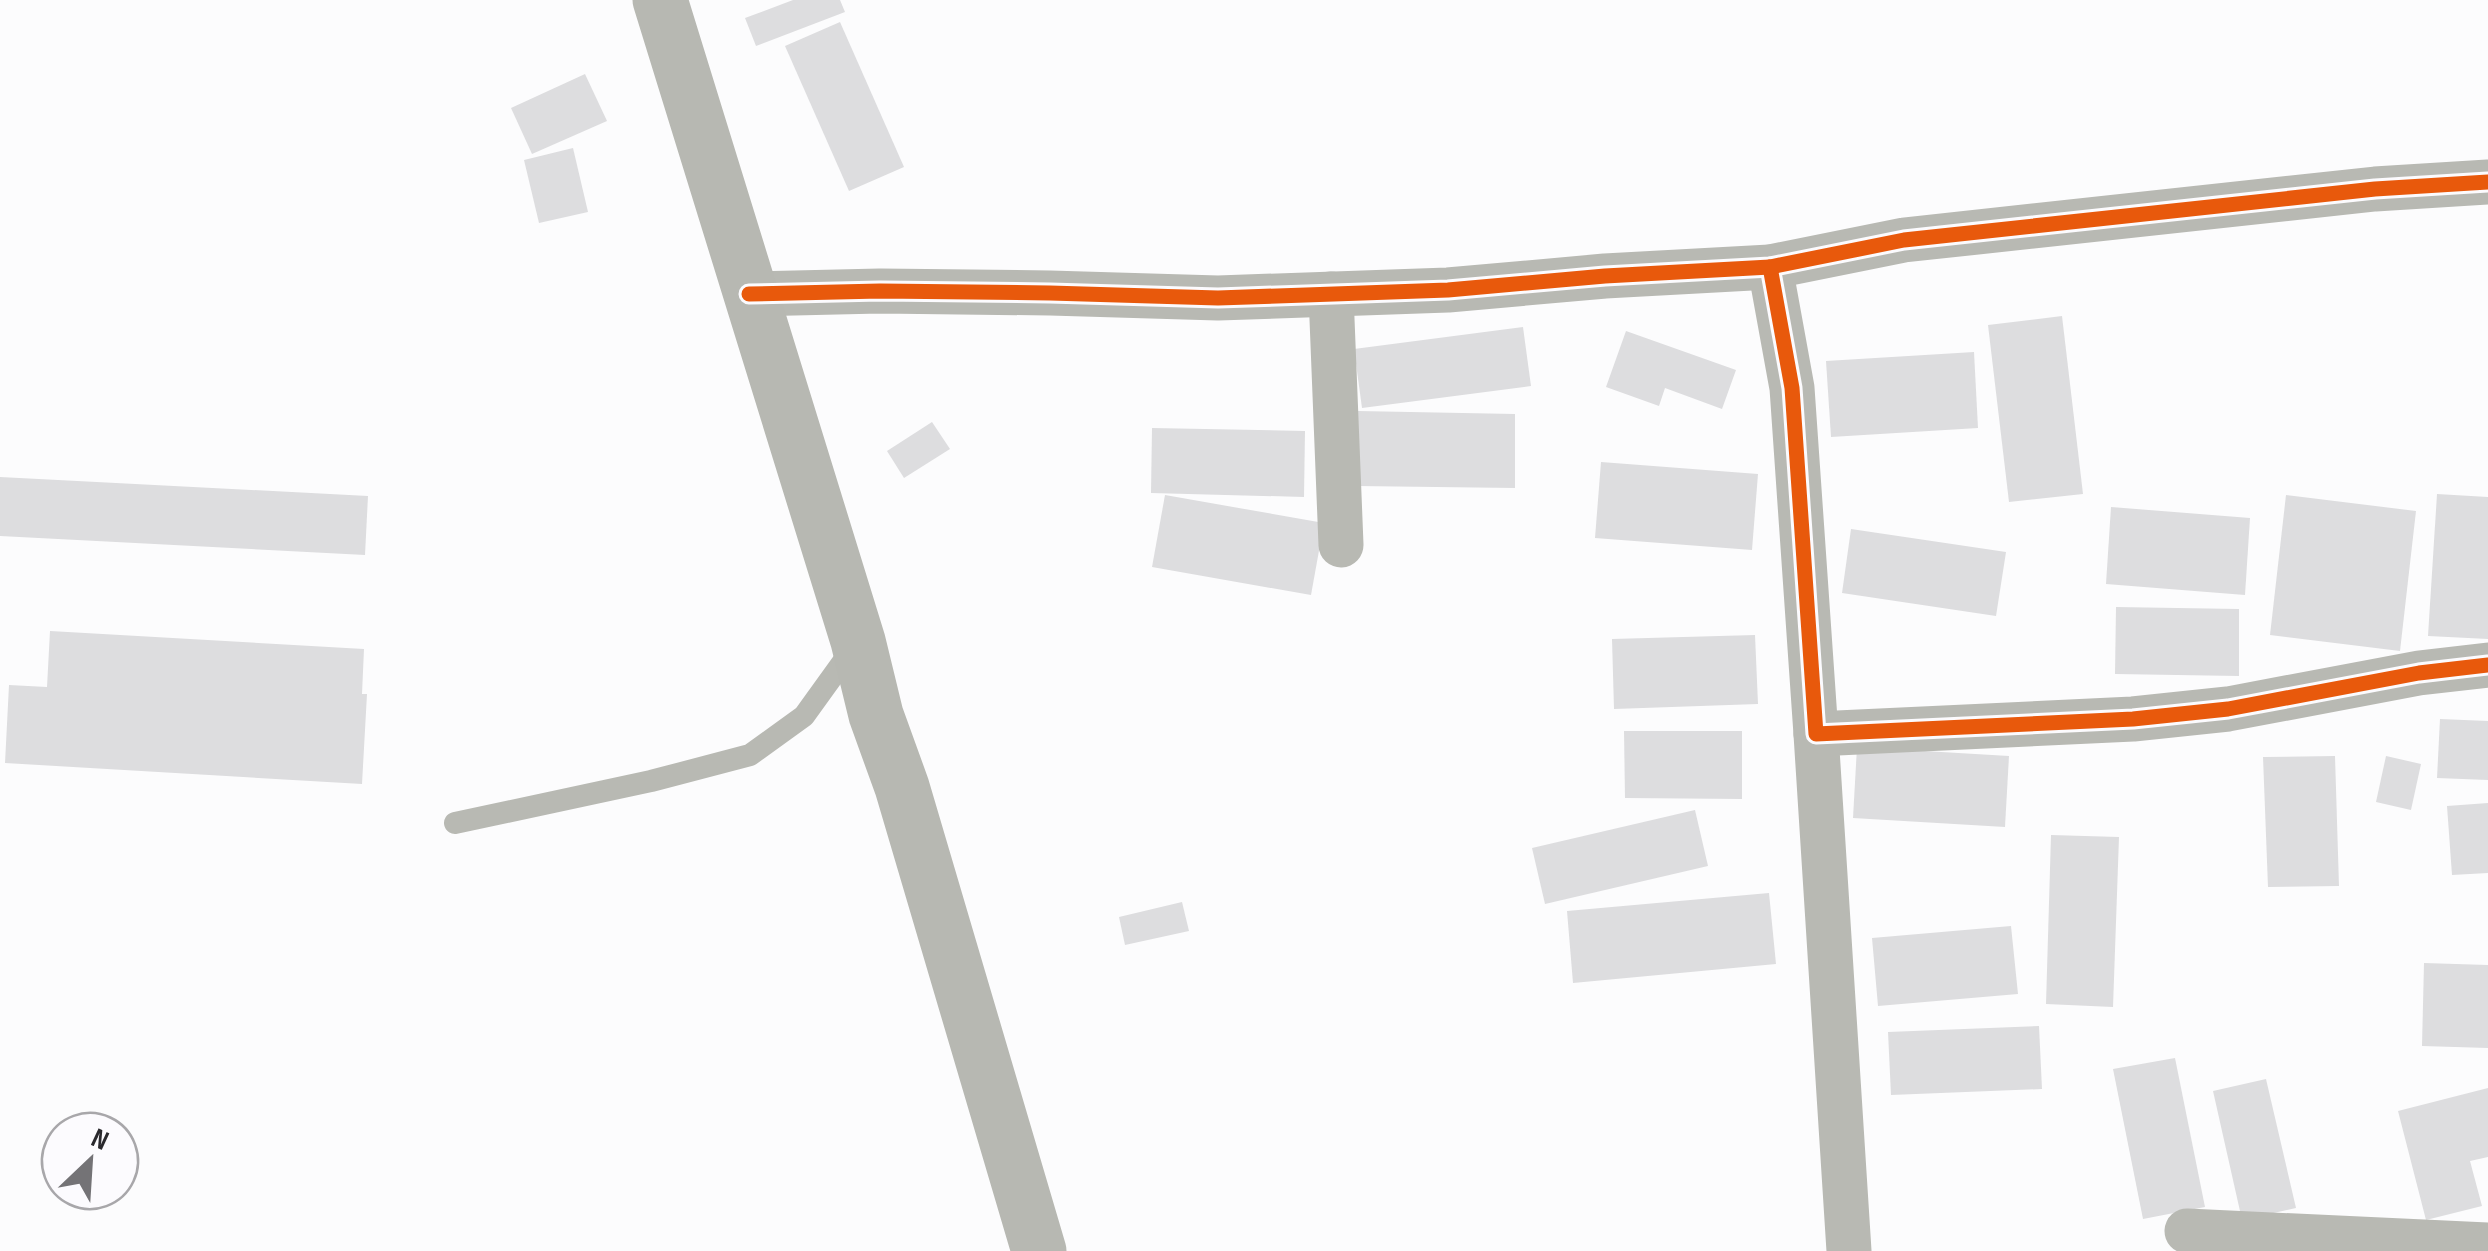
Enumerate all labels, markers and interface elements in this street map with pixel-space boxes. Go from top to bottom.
north arrow [40,1111,140,1211]
text: N [86,1122,114,1158]

